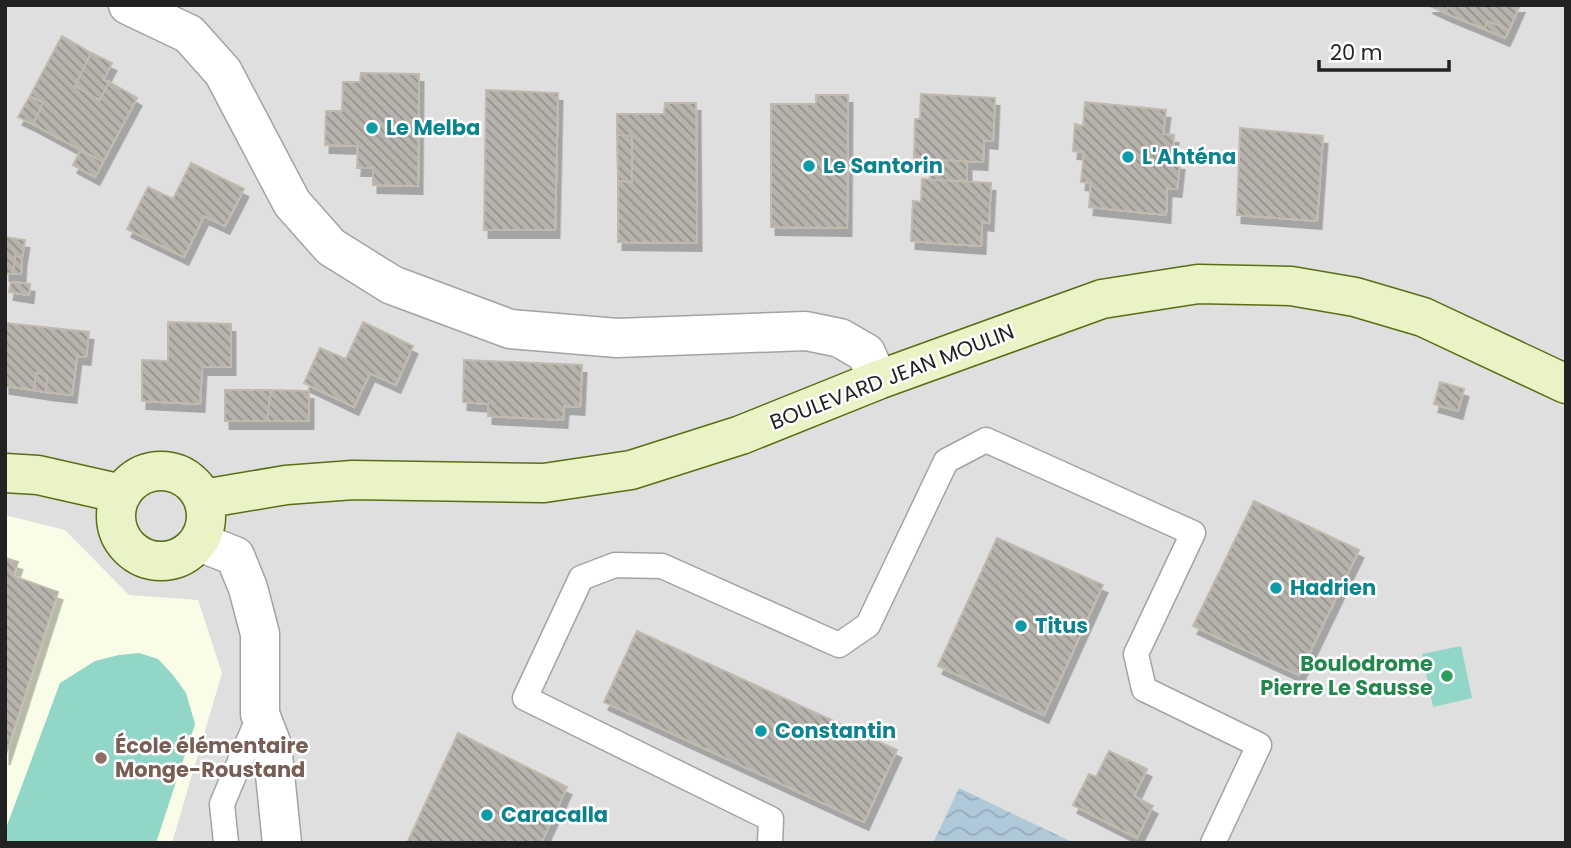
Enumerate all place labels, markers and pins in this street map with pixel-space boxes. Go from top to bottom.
place label: Le Melba [386,113,480,142]
marker: Le Melba [364,120,380,136]
place label: L'Ahténa [1142,142,1236,171]
marker: L'Ahténa [1120,149,1136,165]
place label: Le Santorin [823,151,943,180]
marker: Le Santorin [801,158,817,174]
place label: Hadrien [1290,573,1376,602]
marker: Hadrien [1268,580,1284,596]
place label: Titus [1035,611,1088,640]
marker: Titus [1013,618,1029,634]
place label: Boulodrome Pierre Le Sausse [1260,649,1433,702]
marker: Boulodrome Pierre Le Sausse [1439,668,1455,684]
place label: Constantin [775,716,896,745]
marker: Constantin [753,723,769,739]
place label: École élémentaire Monge-Roustand [115,731,308,784]
marker: École élémentaire Monge-Roustand [93,750,109,766]
place label: Caracalla [501,800,608,829]
marker: Caracalla [479,807,495,823]

